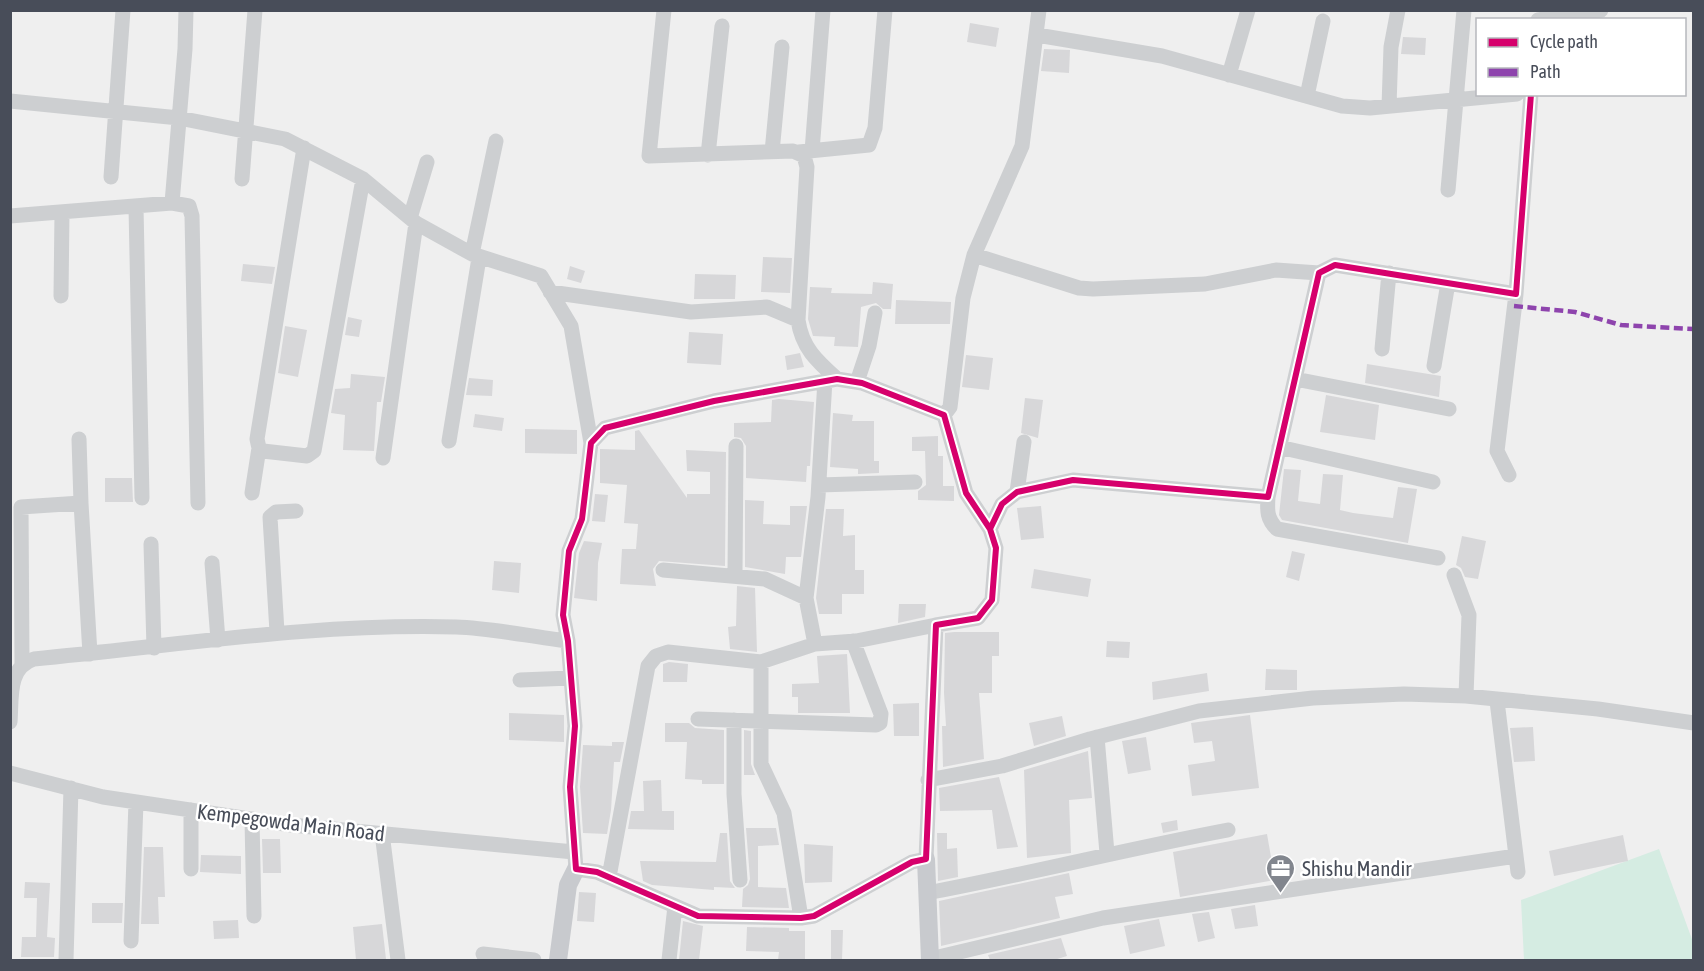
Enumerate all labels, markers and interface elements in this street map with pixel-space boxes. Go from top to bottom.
legend [1476,18,1686,96]
text: Cycle path [1530,31,1598,52]
text: Path [1530,61,1561,82]
street label: Kempegowda Main Road [196,799,386,845]
office icon: Shishu Mandir [1265,852,1297,894]
place label: Shishu Mandir [1302,856,1412,880]

